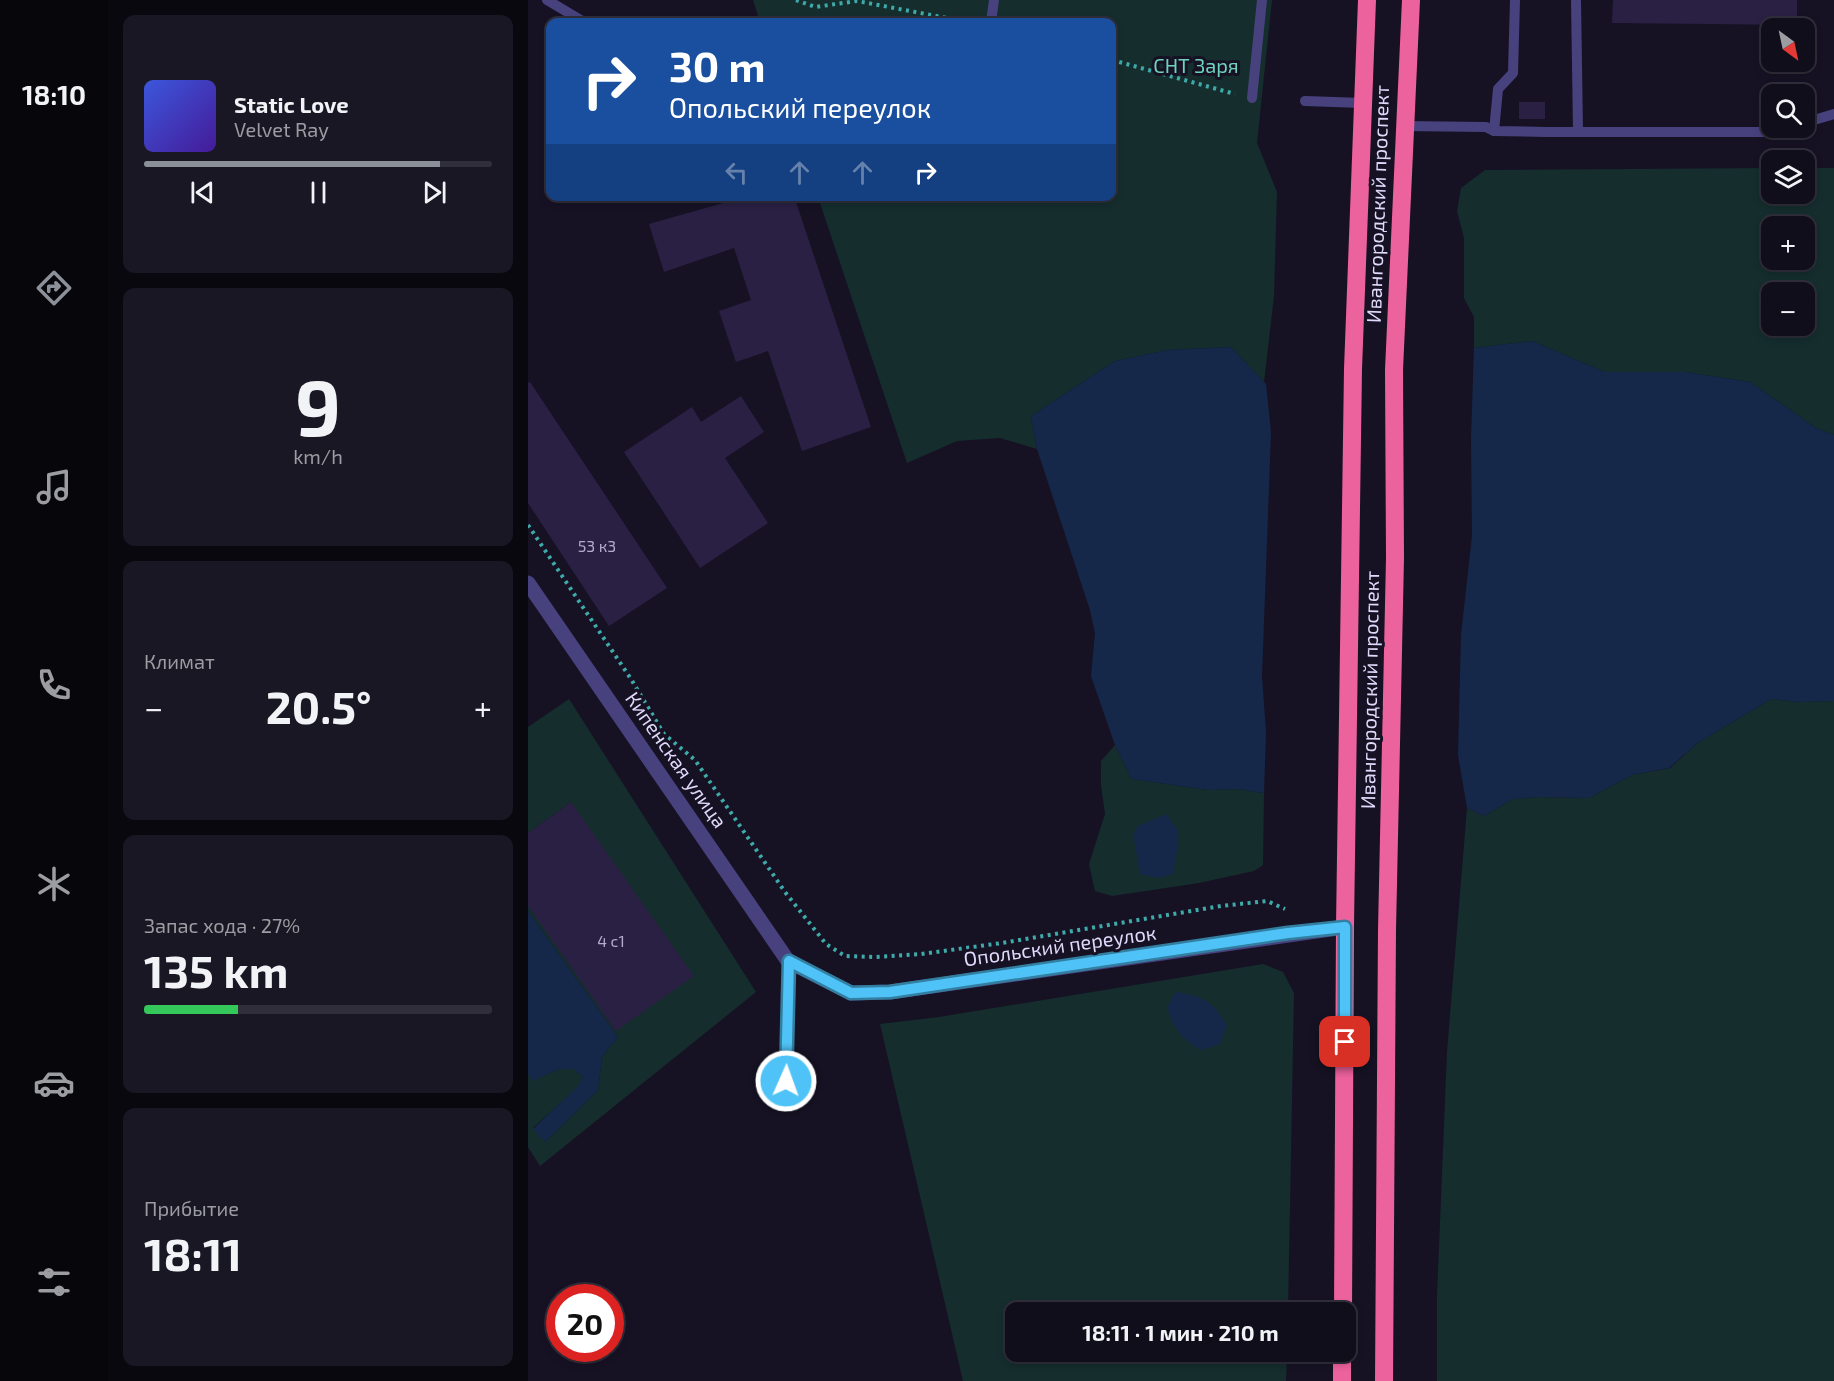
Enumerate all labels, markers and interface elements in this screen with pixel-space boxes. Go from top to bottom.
north arrow [1761,18,1815,72]
map controls [1761,18,1815,336]
text: 30 m [669,40,765,90]
icon: right [570,42,648,120]
park label: СНТ Заря [1153,53,1239,77]
text: 18:10 [22,78,86,110]
street label: Ивангородский проспект [1361,84,1393,323]
button: search [1761,84,1815,138]
text: Static Love [234,91,349,117]
text: Опольский переулок [669,91,931,123]
text: Velvet Ray [234,117,329,141]
button: layers [1761,150,1815,204]
icon: left [720,156,753,189]
icon: ahead [783,156,816,189]
icon: ahead [846,156,879,189]
icon: right [909,156,942,189]
icon: previous [186,176,219,209]
icon: pause [302,176,335,209]
icon: next [418,176,451,209]
button: + [1761,216,1815,270]
icon: directions [33,267,75,309]
button: − [1761,282,1815,336]
text: 9 [295,358,341,452]
text: km/h [293,444,343,468]
icon: music [33,466,75,508]
house number: 53 к3 [578,536,616,555]
street label: Ивангородский проспект [1355,570,1383,809]
text: Климат [144,649,215,673]
icon: phone [33,664,75,706]
text: 20.5° [266,679,371,733]
text: − [144,687,163,727]
text: + [474,687,492,727]
street label: Кипенская улица [620,687,733,833]
icon: climate [33,863,75,905]
text: Запас хода · 27% [144,913,300,937]
street label: Опольский переулок [962,920,1158,971]
house number: 4 с1 [597,931,625,950]
text: 135 km [144,943,288,997]
pin [1319,1016,1370,1067]
icon: arrive [1328,1025,1361,1058]
position arrow [754,1049,818,1113]
icon: car [33,1062,75,1104]
text: Прибытие [144,1196,239,1220]
text: 18:11 [144,1226,242,1280]
icon: filters [33,1261,75,1303]
speed limit sign: 20 [546,1284,624,1362]
text: 18:11 · 1 мин · 210 m [1082,1319,1279,1345]

